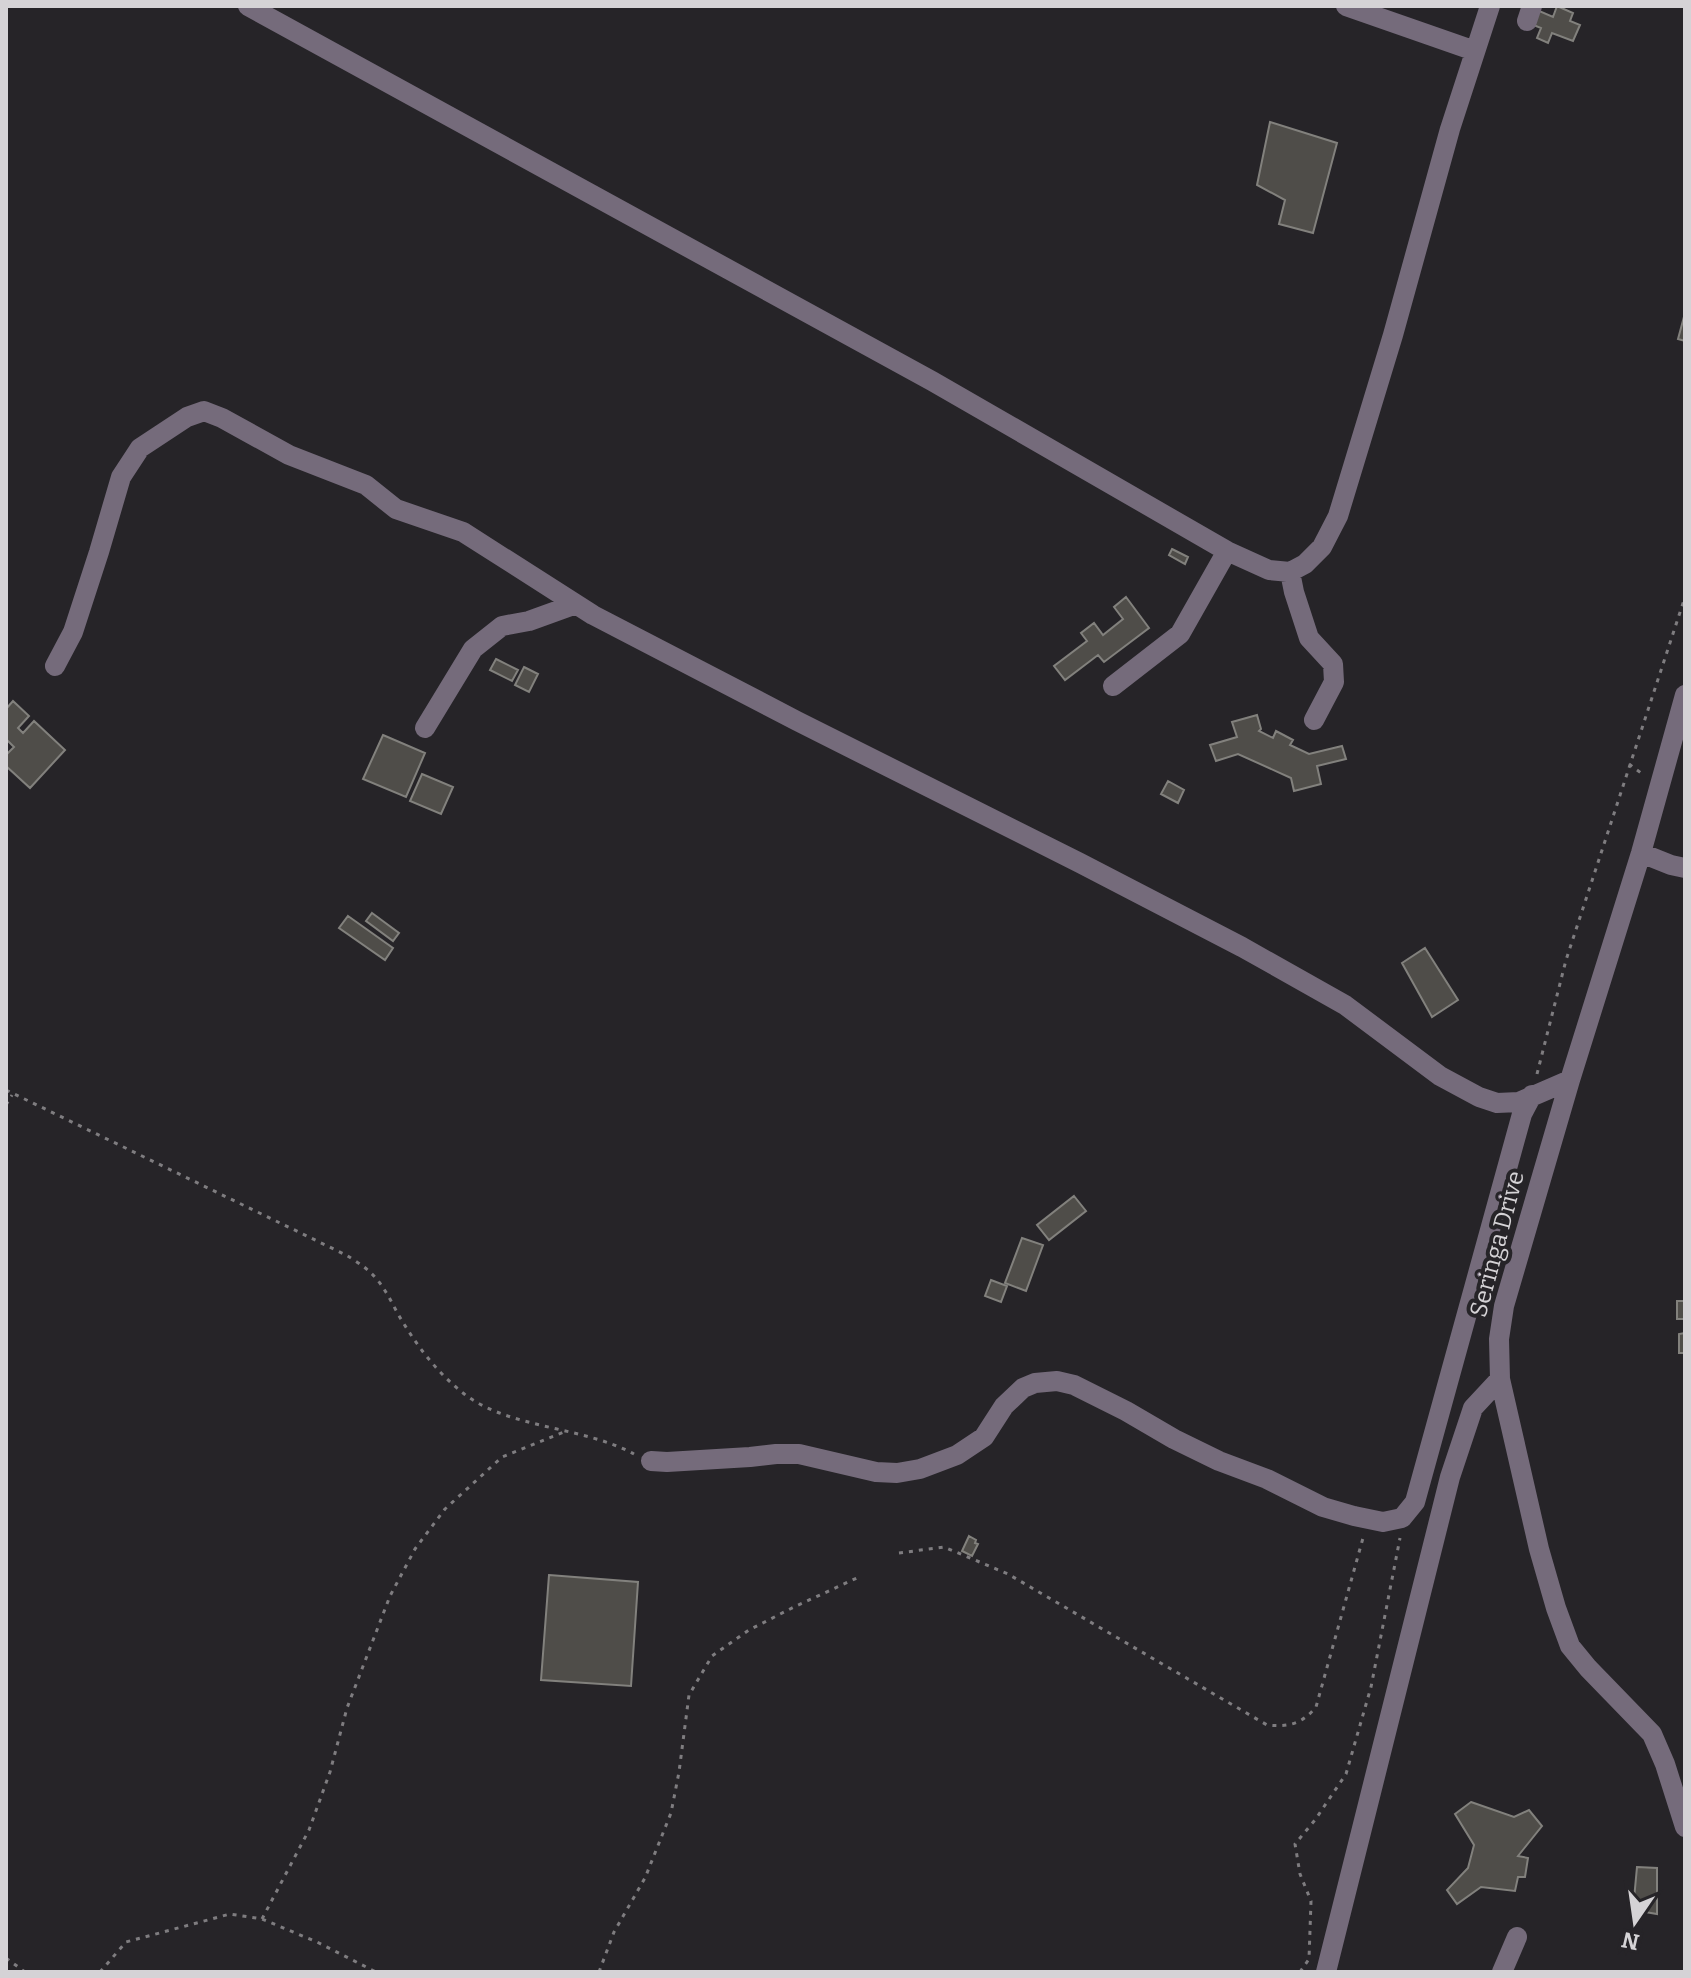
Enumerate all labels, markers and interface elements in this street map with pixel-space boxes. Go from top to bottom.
street label: Seringa Drive [1464,1168,1530,1320]
north arrow [1595,1882,1675,1962]
text: N [1619,1926,1642,1956]

